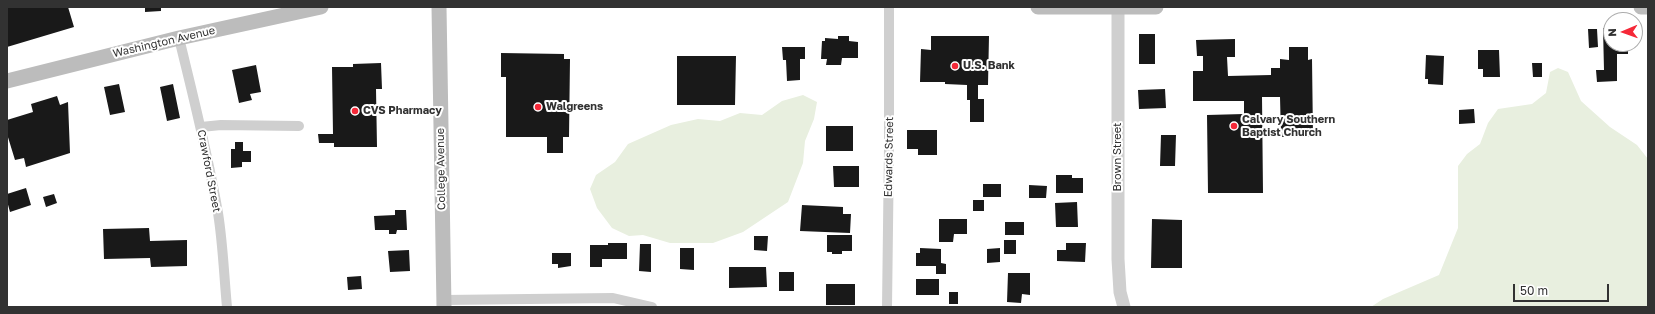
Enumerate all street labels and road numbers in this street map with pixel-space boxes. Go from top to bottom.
street label: Washington Avenue [111,24,217,60]
street label: Edwards Street [882,117,896,197]
street label: Brown Street [1111,122,1125,192]
street label: College Avenue [434,128,448,210]
street label: Crawford Street [195,129,223,213]

